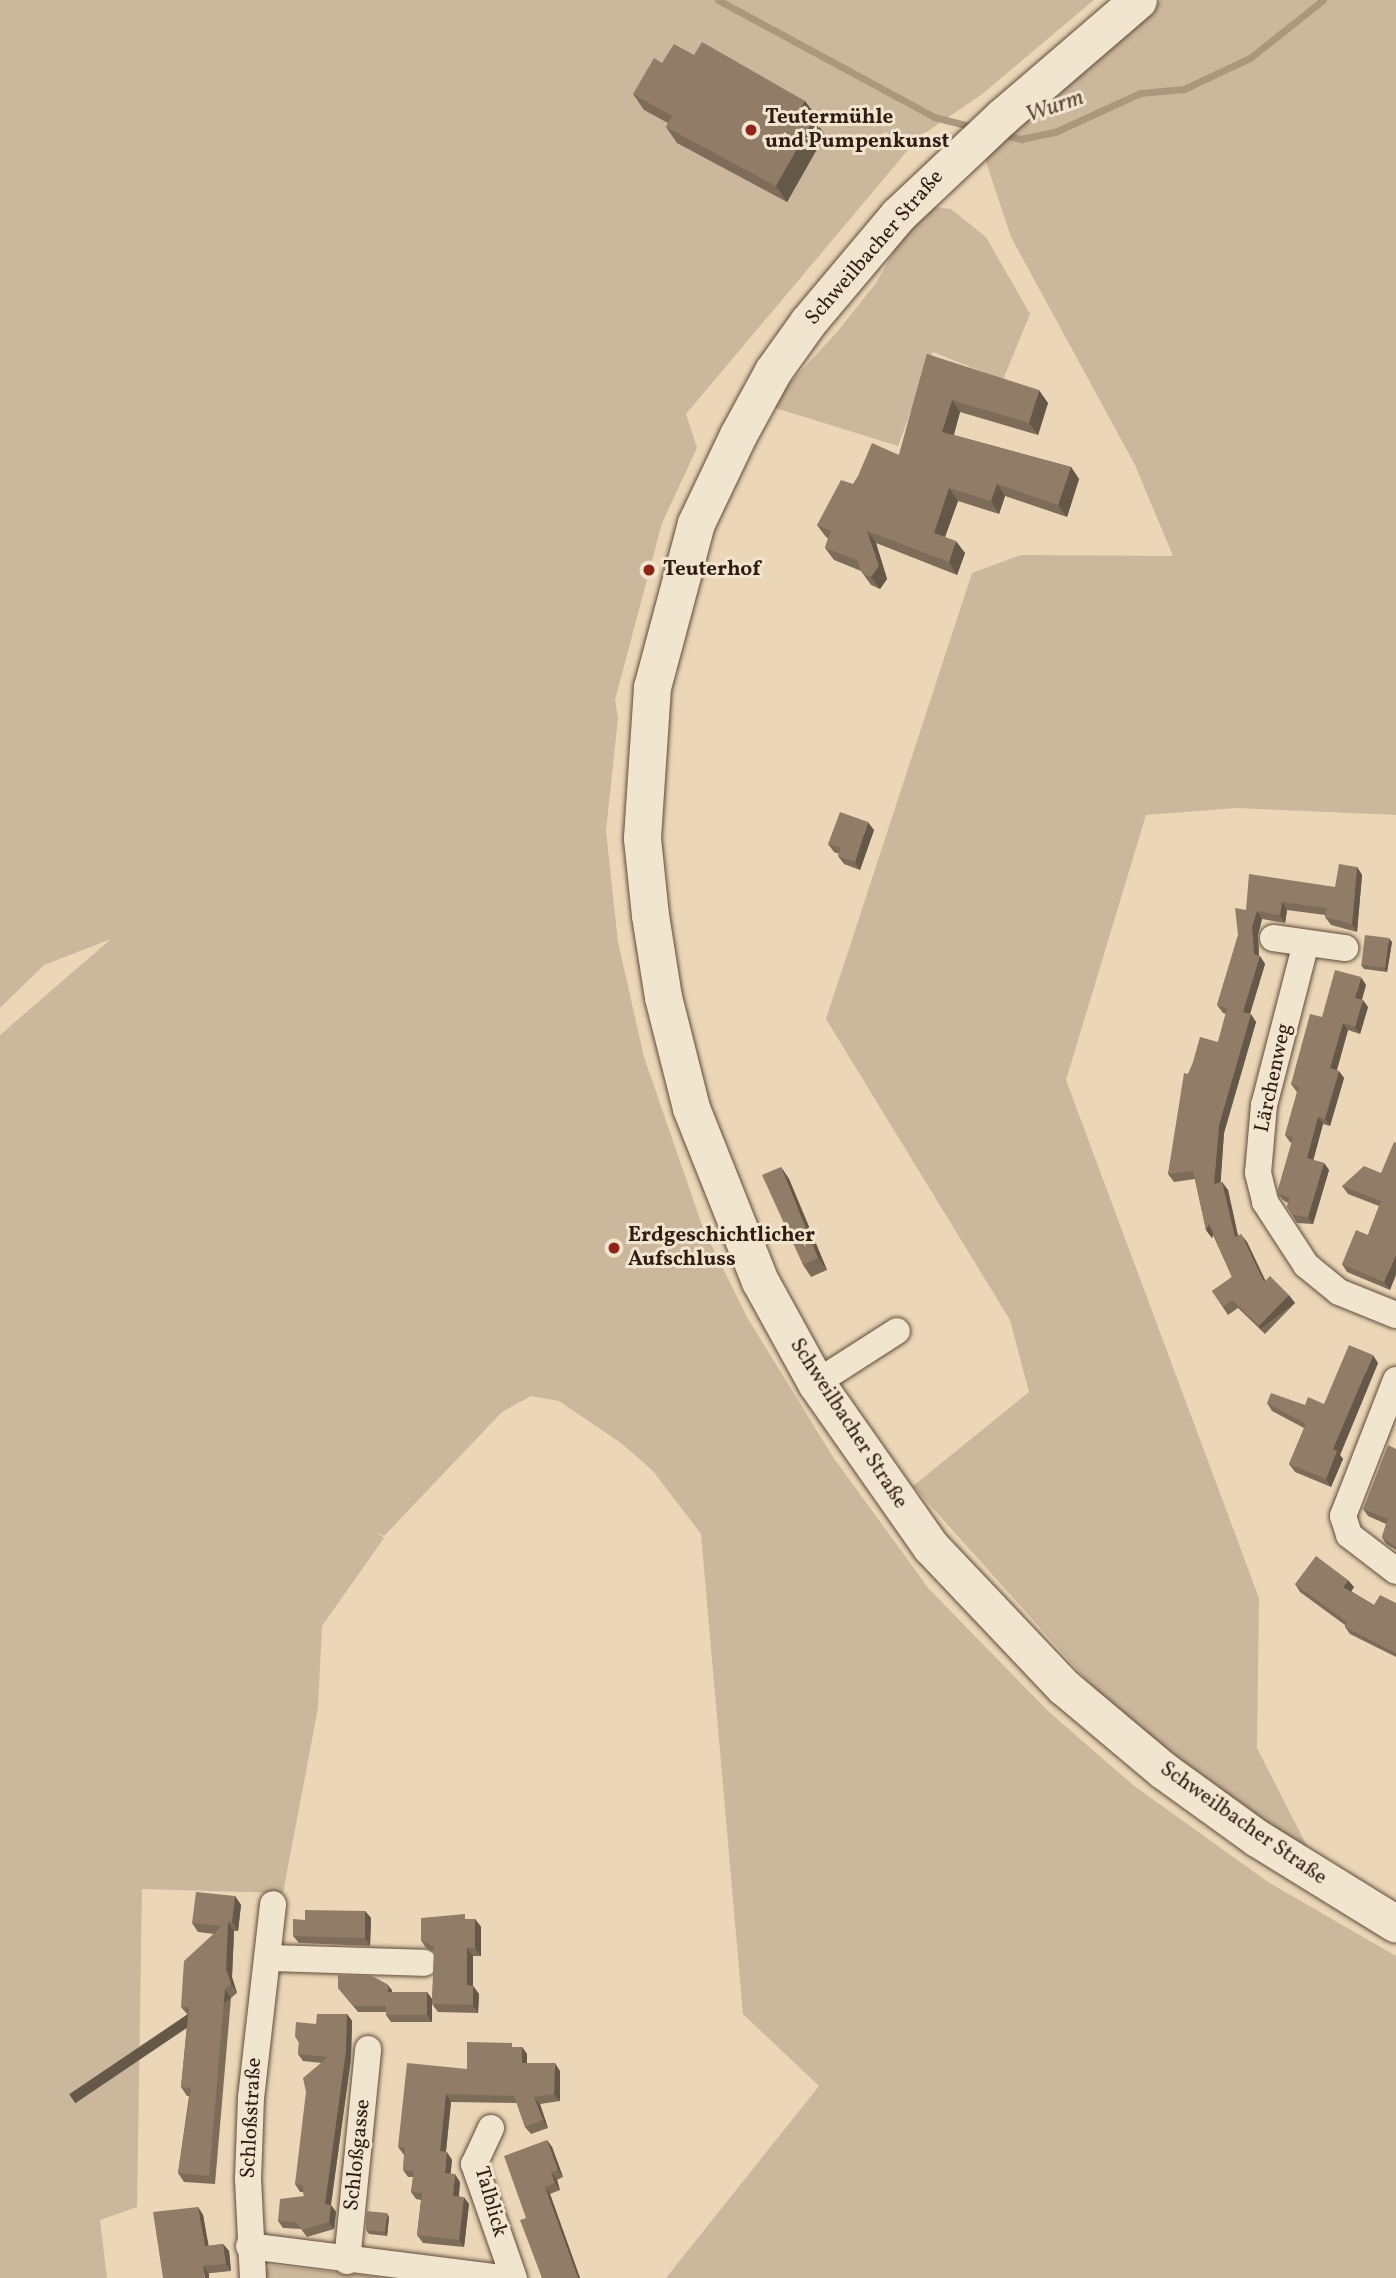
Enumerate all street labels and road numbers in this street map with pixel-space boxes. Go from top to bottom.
street label: Schweilbacher Straße [801,165,949,331]
street label: Lärchenweg [1250,1021,1298,1135]
street label: Schweilbacher Straße [784,1334,912,1514]
street label: Schweilbacher Straße [1155,1757,1331,1891]
street label: Schloßstraße [236,2057,268,2179]
street label: Schloßgasse [340,2098,376,2212]
street label: Talblick [468,2164,512,2240]

